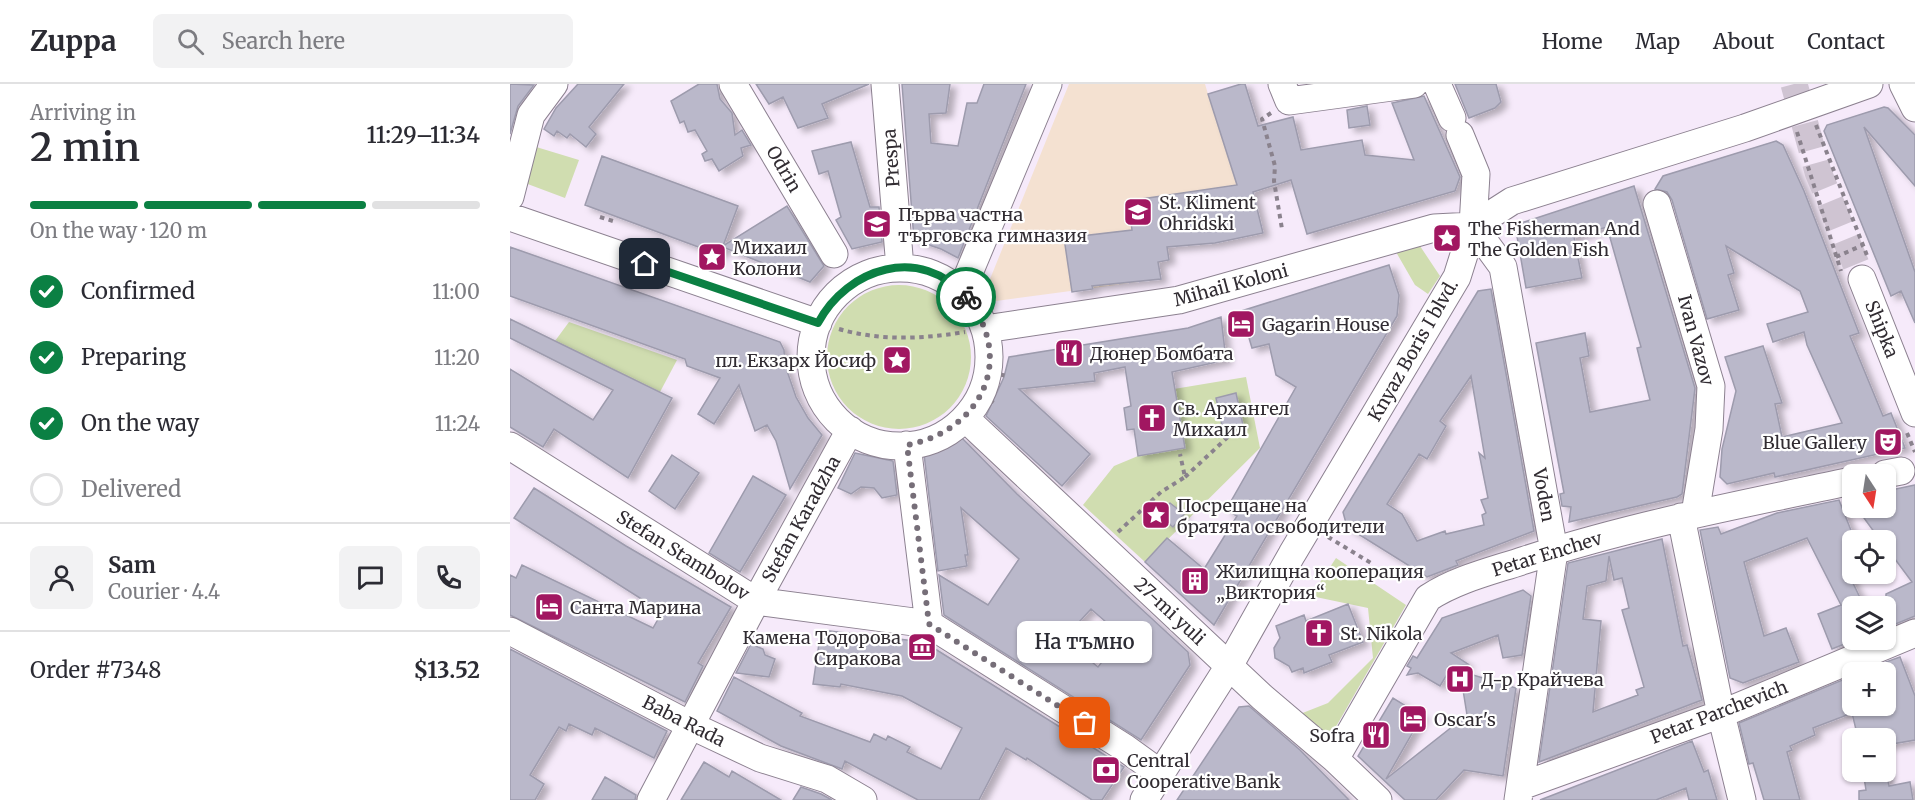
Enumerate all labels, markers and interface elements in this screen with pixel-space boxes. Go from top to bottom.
search box [153,14,573,68]
text: Zuppa [30,23,117,59]
icon: search [174,25,207,58]
text: Search here [222,27,345,55]
text: Home [1542,28,1602,55]
text: Map [1635,28,1680,55]
text: About [1713,28,1774,55]
text: Contact [1807,28,1885,55]
text: Arriving in [30,100,136,125]
text: 11:29–11:34 [366,121,480,149]
text: 2 min [30,123,140,172]
street label: Prespa [877,128,905,188]
street label: Odrin [762,142,807,196]
place label: St. Kliment Ohridski [1159,191,1256,235]
school or university icon: St. Kliment Ohridski [1122,196,1154,228]
place label: Първа частна търговска гимназия [898,203,1088,247]
school or university icon: Първа частна търговска гимназия [861,208,893,240]
place label: The Fisherman And The Golden Fish [1468,217,1640,261]
text: On the way · 120 m [30,218,207,243]
place icon: The Fisherman And The Golden Fish [1431,222,1463,254]
place label: Михаил Колони [733,236,807,280]
pin [619,238,670,289]
place icon: Михаил Колони [696,241,728,273]
icon: home [628,247,661,280]
street label: Mihail Koloni [1171,259,1291,311]
courier [936,267,996,327]
icon: check [30,275,63,308]
street label: Knyaz Boris I blvd. [1363,275,1463,425]
text: Confirmed [81,277,195,305]
text: 11:00 [432,279,480,304]
icon: bike [950,281,983,314]
street label: Ivan Vazov [1673,292,1719,389]
street label: Shipka [1860,297,1904,361]
hotel icon: Gagarin House [1225,308,1257,340]
place label: Gagarin House [1262,313,1389,336]
restaurant icon: Дюнер Бомбата [1053,337,1085,369]
icon: check [30,341,63,374]
place label: Дюнер Бомбата [1090,342,1234,365]
text: Preparing [81,343,186,371]
place icon: пл. Екзарх Йосиф [881,344,913,376]
text: 11:20 [434,345,480,370]
place label: пл. Екзарх Йосиф [715,349,876,372]
place label: Св. Архангел Михаил [1173,397,1290,441]
church icon: Св. Архангел Михаил [1136,402,1168,434]
icon: check [30,407,63,440]
text: On the way [81,409,199,437]
text: 11:24 [435,411,480,436]
theatre icon: Blue Gallery [1872,426,1904,458]
place label: Blue Gallery [1763,431,1868,454]
street label: Stefan Karadzha [757,451,846,587]
north arrow [1842,464,1896,518]
map controls [1842,464,1896,782]
street label: Voden [1528,465,1560,524]
text: Delivered [81,475,181,503]
place label: Посрещане на братята освободители [1177,494,1385,538]
place icon: Посрещане на братята освободители [1140,499,1172,531]
street label: Stefan Stambolov [612,505,754,605]
street label: Petar Enchev [1489,526,1605,582]
button: locate [1842,530,1896,584]
button: person [30,546,93,609]
button: chat [339,546,402,609]
button: phone [417,546,480,609]
text: Sam [108,551,156,579]
place label: Жилищна кооперация „Виктория“ [1216,560,1424,604]
building icon: Жилищна кооперация „Виктория“ [1179,565,1211,597]
street label: 27-mi yuli [1130,572,1211,650]
text: Courier · 4.4 [108,579,220,604]
hotel icon: Санта Марина [533,591,565,623]
place label: Санта Марина [570,596,701,619]
button: layers [1842,596,1896,650]
church icon: St. Nikola [1303,617,1335,649]
callout: На тъмно [1018,621,1152,663]
place label: St. Nikola [1340,622,1423,645]
place label: Камена Тодорова Сиракова [743,626,901,670]
text: На тъмно [1034,629,1135,654]
museum icon: Камена Тодорова Сиракова [906,631,938,663]
text: Order #7348 [30,656,161,684]
text: $13.52 [414,656,480,684]
button: + [1842,662,1896,716]
hospital icon: Д-р Крайчева [1444,663,1476,695]
place label: Д-р Крайчева [1481,668,1604,691]
street label: Petar Parchevich [1647,675,1791,749]
street label: Baba Rada [639,690,730,752]
pin [1059,697,1110,748]
hotel icon: Oscar's [1397,703,1429,735]
icon: bag [1068,706,1101,739]
place label: Oscar's [1434,708,1496,731]
restaurant icon: Sofra [1360,719,1392,751]
place label: Sofra [1309,724,1355,747]
button: − [1842,728,1896,782]
place label: Central Cooperative Bank [1127,749,1281,793]
bank icon: Central Cooperative Bank [1090,754,1122,786]

